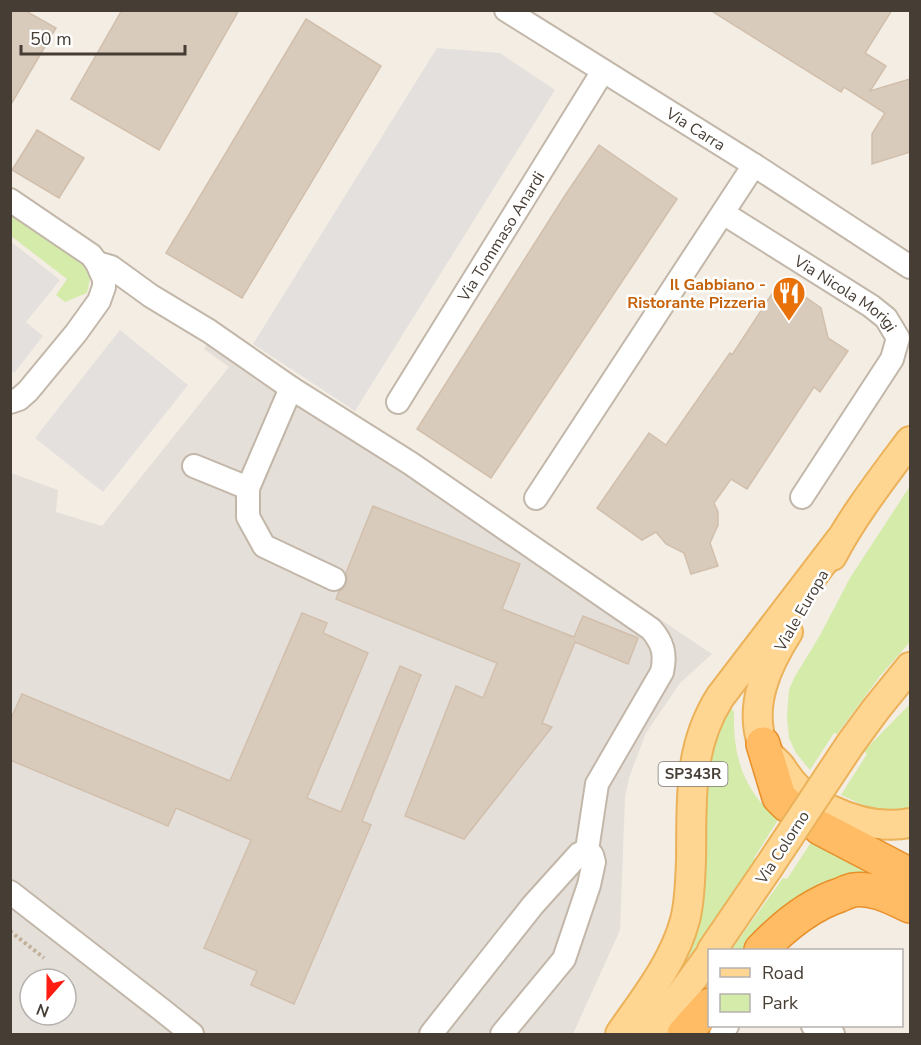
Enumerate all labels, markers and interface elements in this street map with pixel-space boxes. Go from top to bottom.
scale bar [21,18,184,56]
text: 50 m [30,27,72,51]
street label: Via Carra [661,102,729,156]
street label: Via Tommaso Anardi [452,168,550,307]
street label: Via Nicola Morigi [789,250,902,336]
place label: Il Gabbiano - Ristorante Pizzeria [627,274,766,314]
restaurant icon: Il Gabbiano - Ristorante Pizzeria [771,275,807,322]
street label: Viale Europa [769,566,834,656]
road number: SP343R [658,762,728,786]
street label: Via Colorno [750,806,815,889]
legend [708,949,903,1027]
text: Road [762,961,804,985]
north arrow [18,967,78,1027]
text: Park [762,991,799,1015]
text: N [33,998,53,1022]

